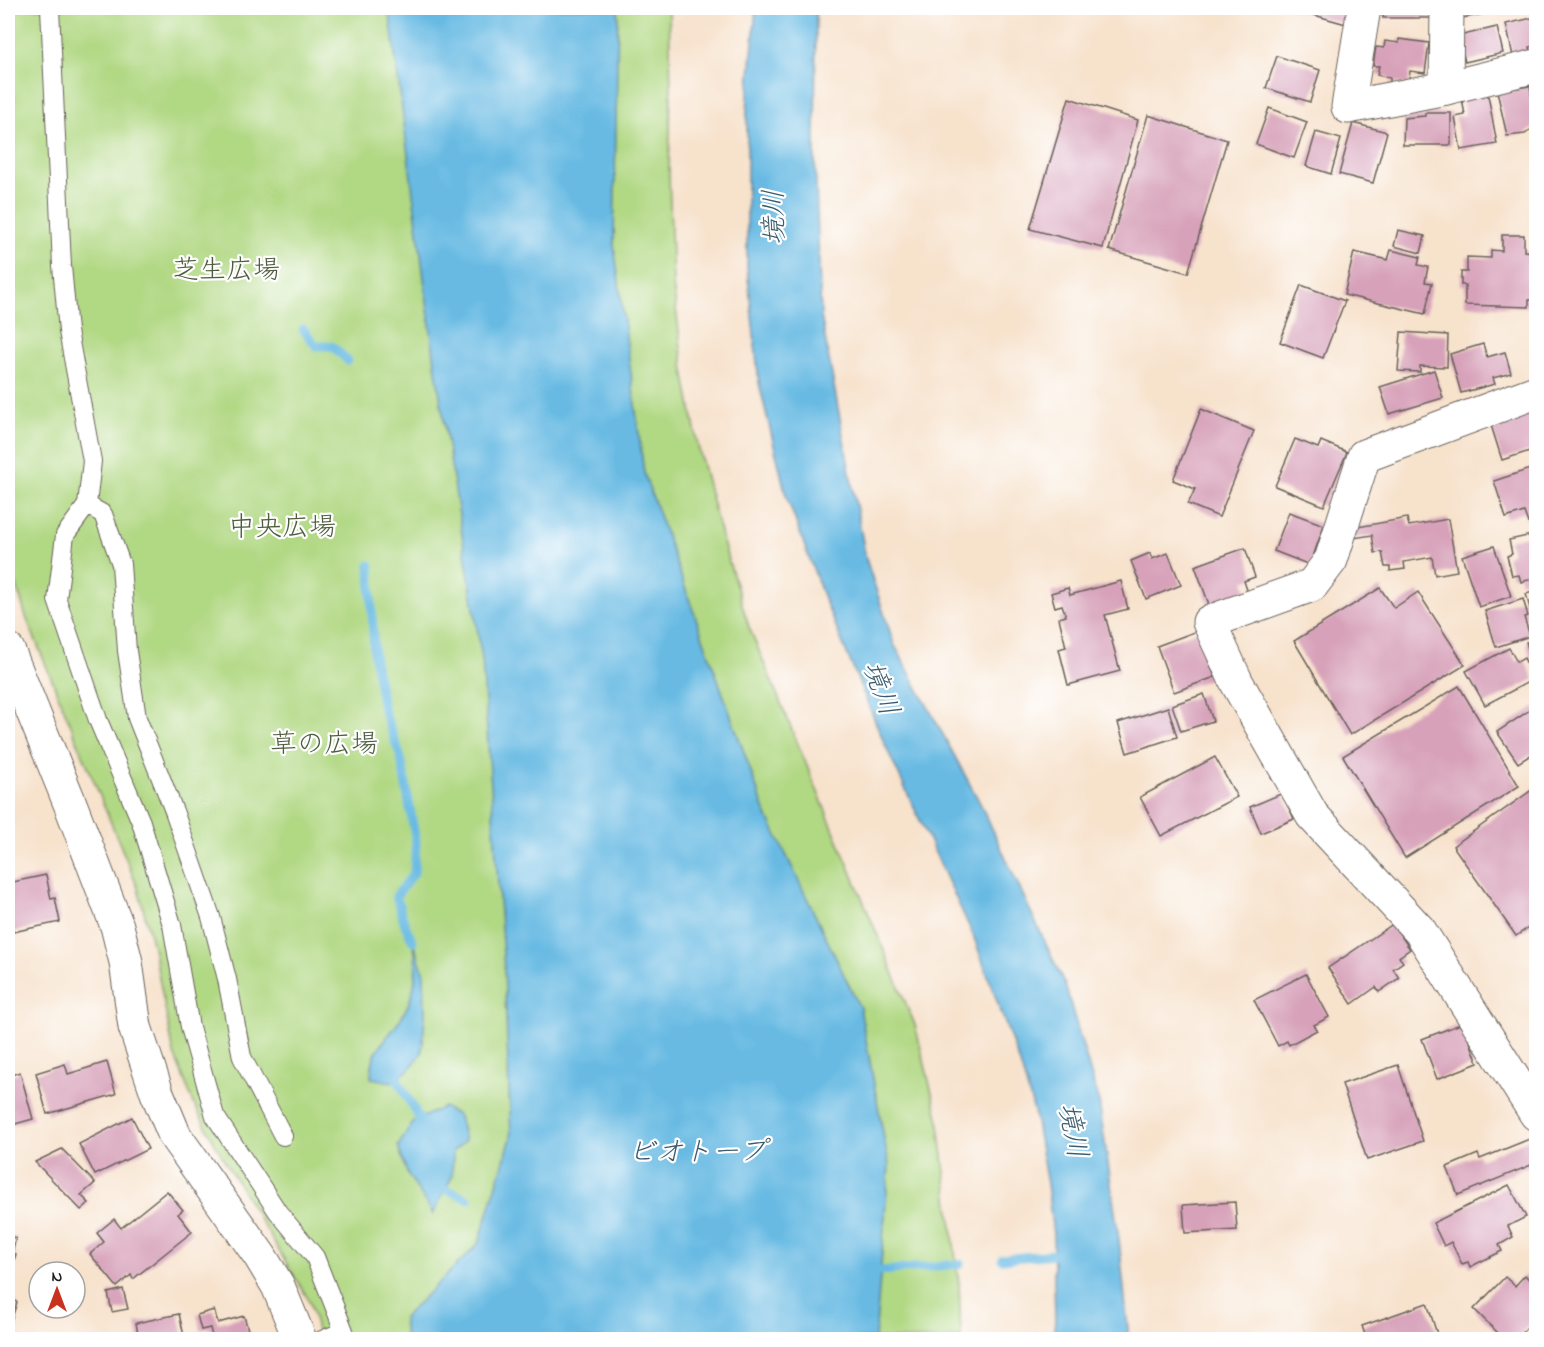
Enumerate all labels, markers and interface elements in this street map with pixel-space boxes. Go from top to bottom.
water label: 境川 [755,189,797,245]
park label: 芝生広場 [172,252,280,291]
park label: 中央広場 [228,509,336,548]
water label: 境川 [850,656,908,722]
park label: 草の広場 [270,726,378,765]
water label: 境川 [1046,1100,1096,1162]
water label: ビオトープ [628,1133,771,1174]
north arrow [27,1260,87,1320]
text: N [52,1265,63,1289]

